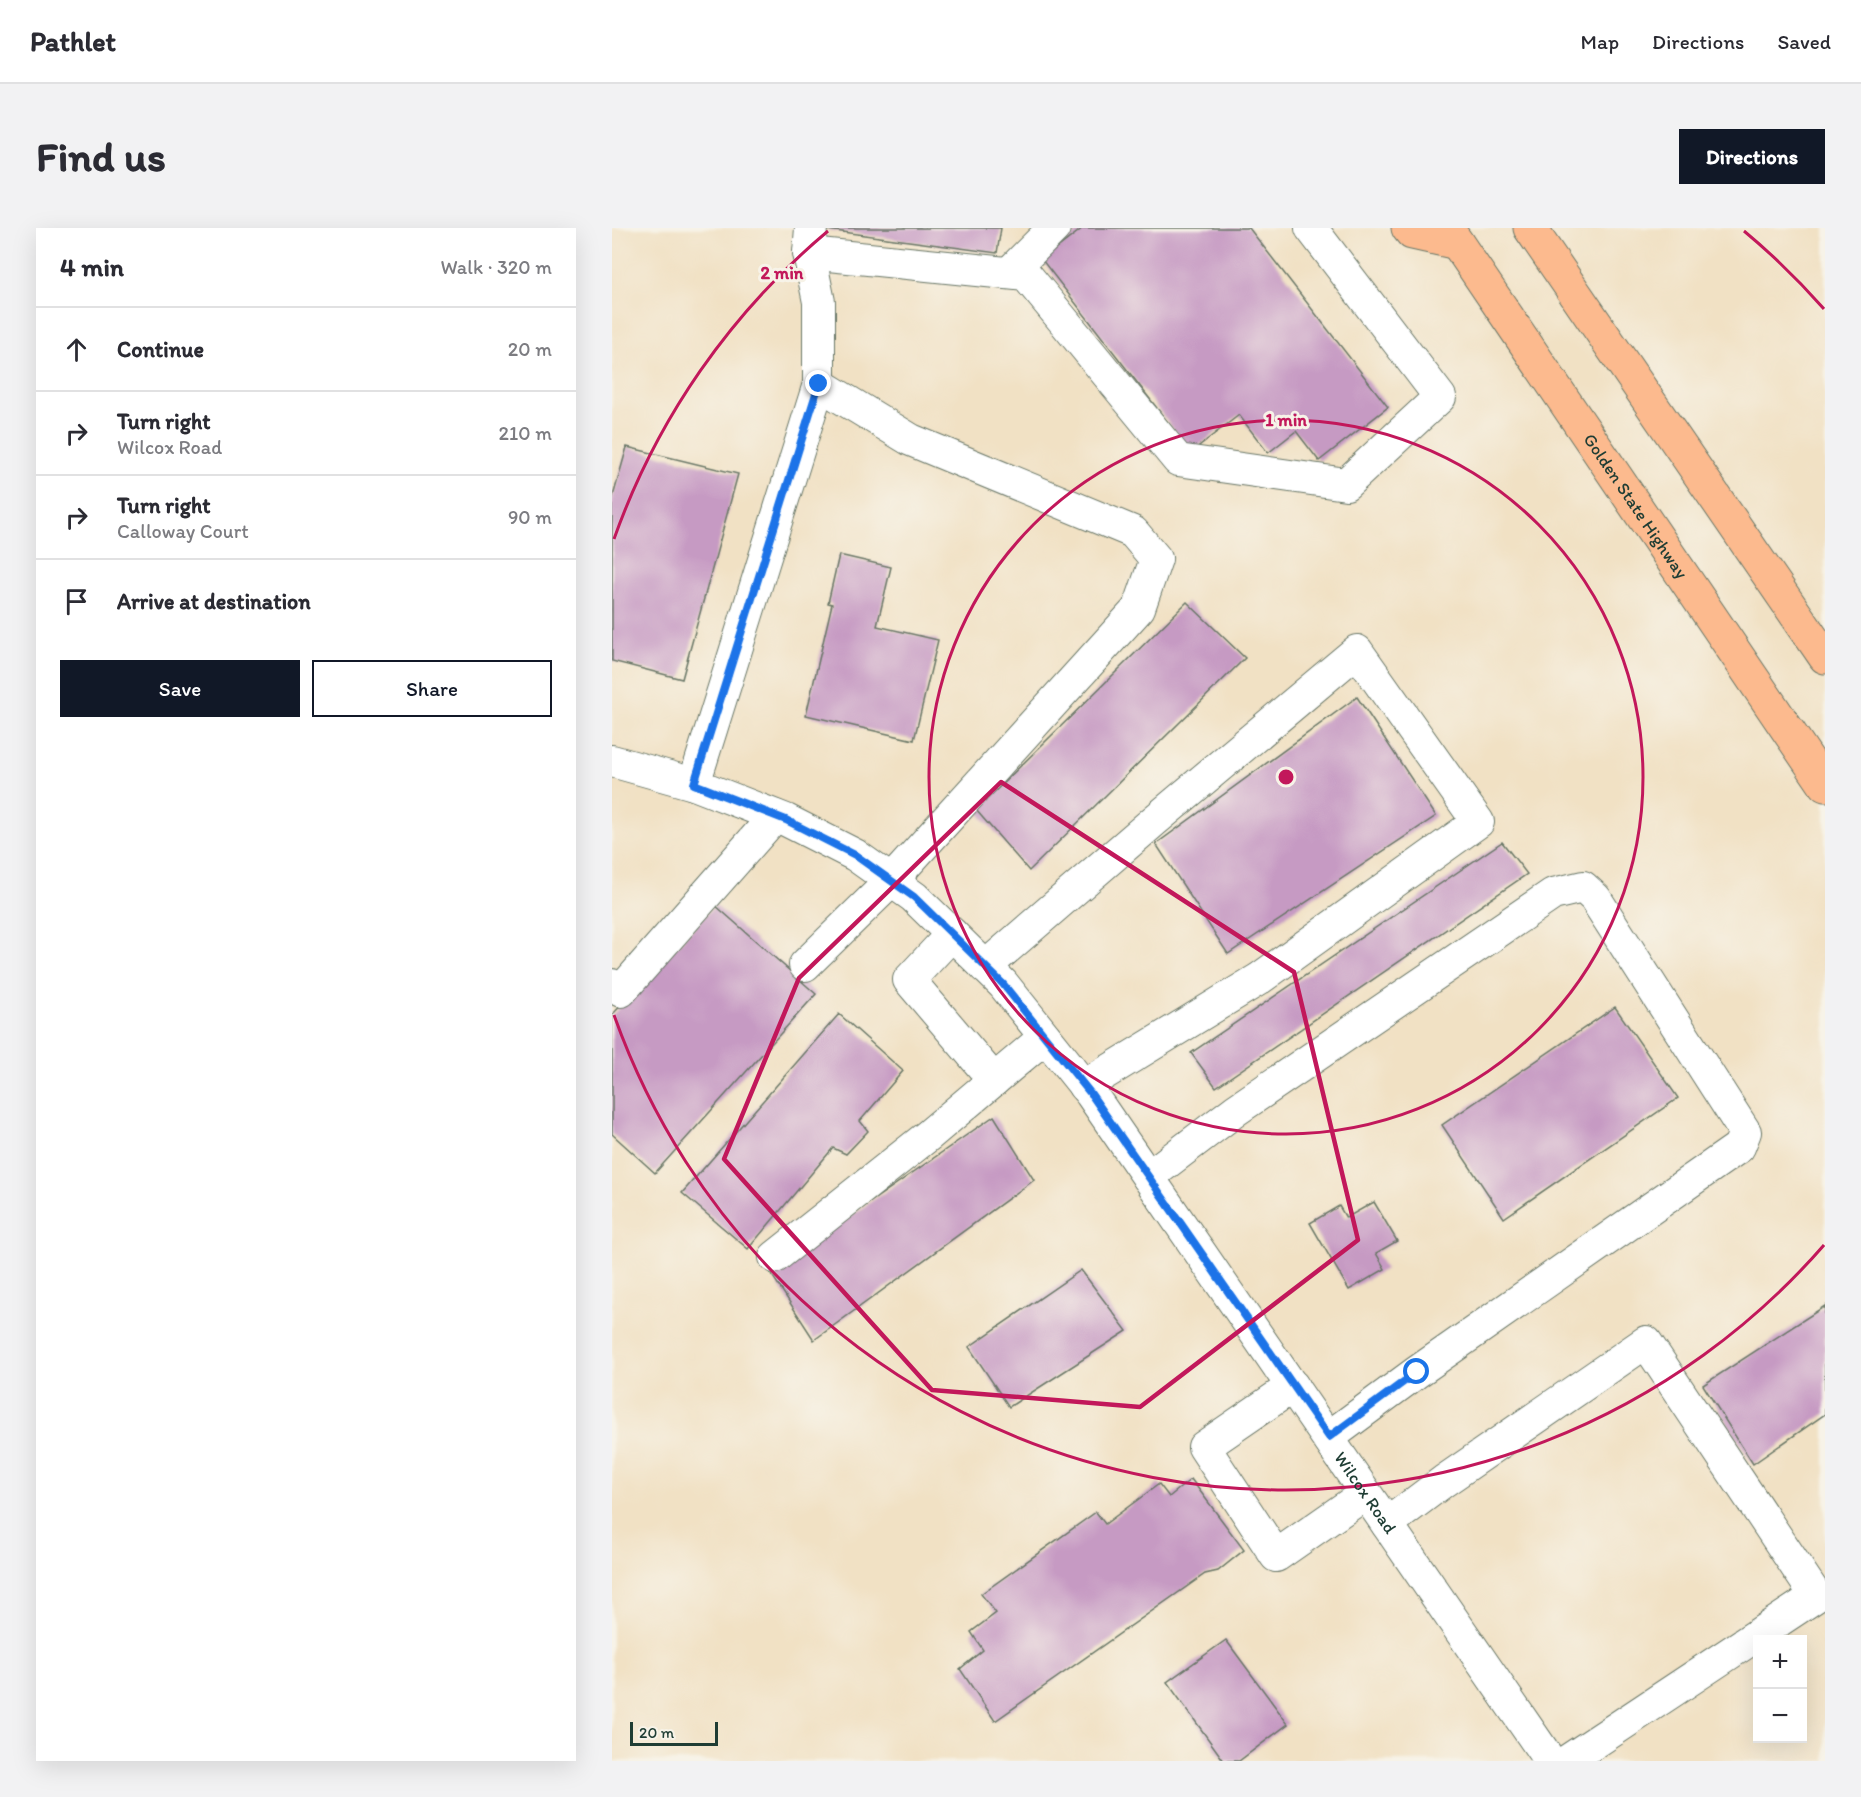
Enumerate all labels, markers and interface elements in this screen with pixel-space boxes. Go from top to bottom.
text: Pathlet [30,24,116,58]
text: Map [1581,29,1619,54]
text: Directions [1652,29,1744,54]
text: Saved [1777,29,1831,54]
button: Directions [1679,129,1825,184]
text: Find us [36,131,166,182]
text: 4 min [60,251,124,283]
text: Walk · 320 m [440,255,552,279]
text: 2 min [761,262,804,284]
icon: ahead [60,333,93,366]
text: Continue [117,336,204,363]
text: 20 m [508,337,552,361]
route end [805,370,831,396]
text: Turn right [117,408,211,435]
text: 1 min [1265,409,1307,431]
icon: right [60,417,93,450]
text: 210 m [499,421,552,445]
street label: Golden State Highway [1579,429,1693,583]
text: Wilcox Road [117,435,222,459]
text: Turn right [117,492,211,519]
icon: right [60,501,93,534]
text: 90 m [508,505,552,529]
text: Calloway Court [117,519,249,543]
icon: arrive [60,585,93,618]
text: Arrive at destination [117,588,311,615]
button: Save [60,660,300,717]
button: Share [312,660,552,717]
centre of rings [1276,767,1296,787]
route start [1403,1358,1429,1384]
street label: Wilcox Road [1329,1447,1401,1538]
map controls [1753,1635,1807,1743]
button: + [1753,1635,1807,1689]
button: − [1753,1689,1807,1743]
scale bar [630,1719,718,1746]
text: 20 m [639,1723,674,1742]

